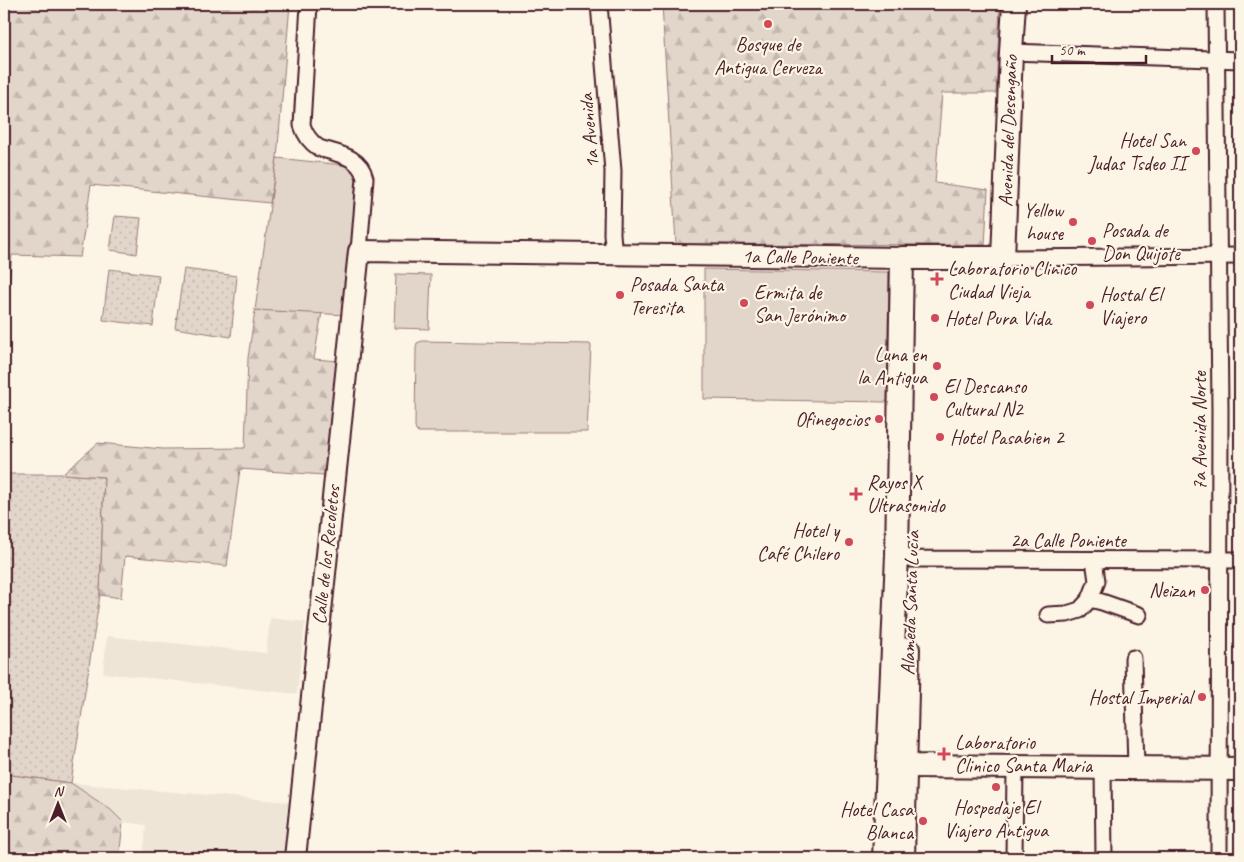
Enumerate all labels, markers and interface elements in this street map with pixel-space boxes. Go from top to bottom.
marker: Bosque de Antigua Cerveza [762,18,774,30]
place label: Bosque de Antigua Cerveza [714,32,824,80]
scale bar [1052,32,1145,64]
text: 50 m [1059,41,1086,60]
street label: Avenida del Desengaño [993,54,1023,207]
street label: 1a Avenida [573,91,605,169]
place label: Hotel San Judas Tsdeo II [1087,128,1190,176]
marker: Hotel San Judas Tsdeo II [1190,145,1202,157]
place label: Yellow house [1023,198,1065,246]
marker: Yellow house [1067,216,1079,228]
place label: Posada de Don Quijote [1102,218,1181,266]
marker: Posada de Don Quijote [1086,235,1098,247]
street label: 1a Calle Poniente [742,243,860,271]
place label: Laboratorio Clinico Ciudad Vieja [948,256,1077,304]
place label: Posada Santa Teresita [630,272,725,320]
marker: Laboratorio Clinico Ciudad Vieja [930,272,944,286]
place label: Ermita de San Jerónimo [754,280,847,328]
place label: Hostal El Viajero [1100,282,1166,330]
marker: Posada Santa Teresita [614,289,626,301]
marker: Ermita de San Jerónimo [738,297,750,309]
marker: Hostal El Viajero [1084,299,1096,311]
place label: Hotel Pura Vida [945,306,1053,331]
marker: Hotel Pura Vida [929,312,941,324]
place label: Luna en la Antigua [857,342,928,390]
marker: Luna en la Antigua [931,360,943,372]
street label: 7a Avenida Norte [1187,370,1212,491]
place label: El Descanso Cultural N2 [944,374,1027,422]
marker: El Descanso Cultural N2 [928,391,940,403]
place label: Ofinegocios [795,407,871,432]
marker: Ofinegocios [873,413,885,425]
place label: Hotel Pasabien 2 [950,425,1066,450]
marker: Hotel Pasabien 2 [934,431,946,443]
place label: Rayos X Ultrasonido [867,470,946,518]
street label: Calle de los Recoletos [306,482,346,626]
marker: Rayos X Ultrasonido [849,487,863,501]
place label: Hotel y Café Chilero [757,518,841,566]
street label: 2a Calle Poniente [1010,528,1127,553]
street label: Alameda Santa Lucía [895,529,925,676]
marker: Hotel y Café Chilero [843,536,855,548]
place label: Neizan [1149,578,1196,603]
marker: Neizan [1199,584,1211,596]
place label: Hostal Imperial [1088,685,1196,710]
marker: Hostal Imperial [1196,691,1208,703]
place label: Laboratorio Clinico Santa Maria [955,730,1094,778]
marker: Laboratorio Clinico Santa Maria [937,747,951,761]
north arrow [32,780,82,830]
marker: Hospedaje El Viajero Antigua [990,781,1002,793]
text: N [54,783,65,800]
place label: Hospedaje El Viajero Antigua [944,795,1049,843]
place label: Hotel Casa Blanca [840,797,915,845]
marker: Hotel Casa Blanca [917,815,929,827]

